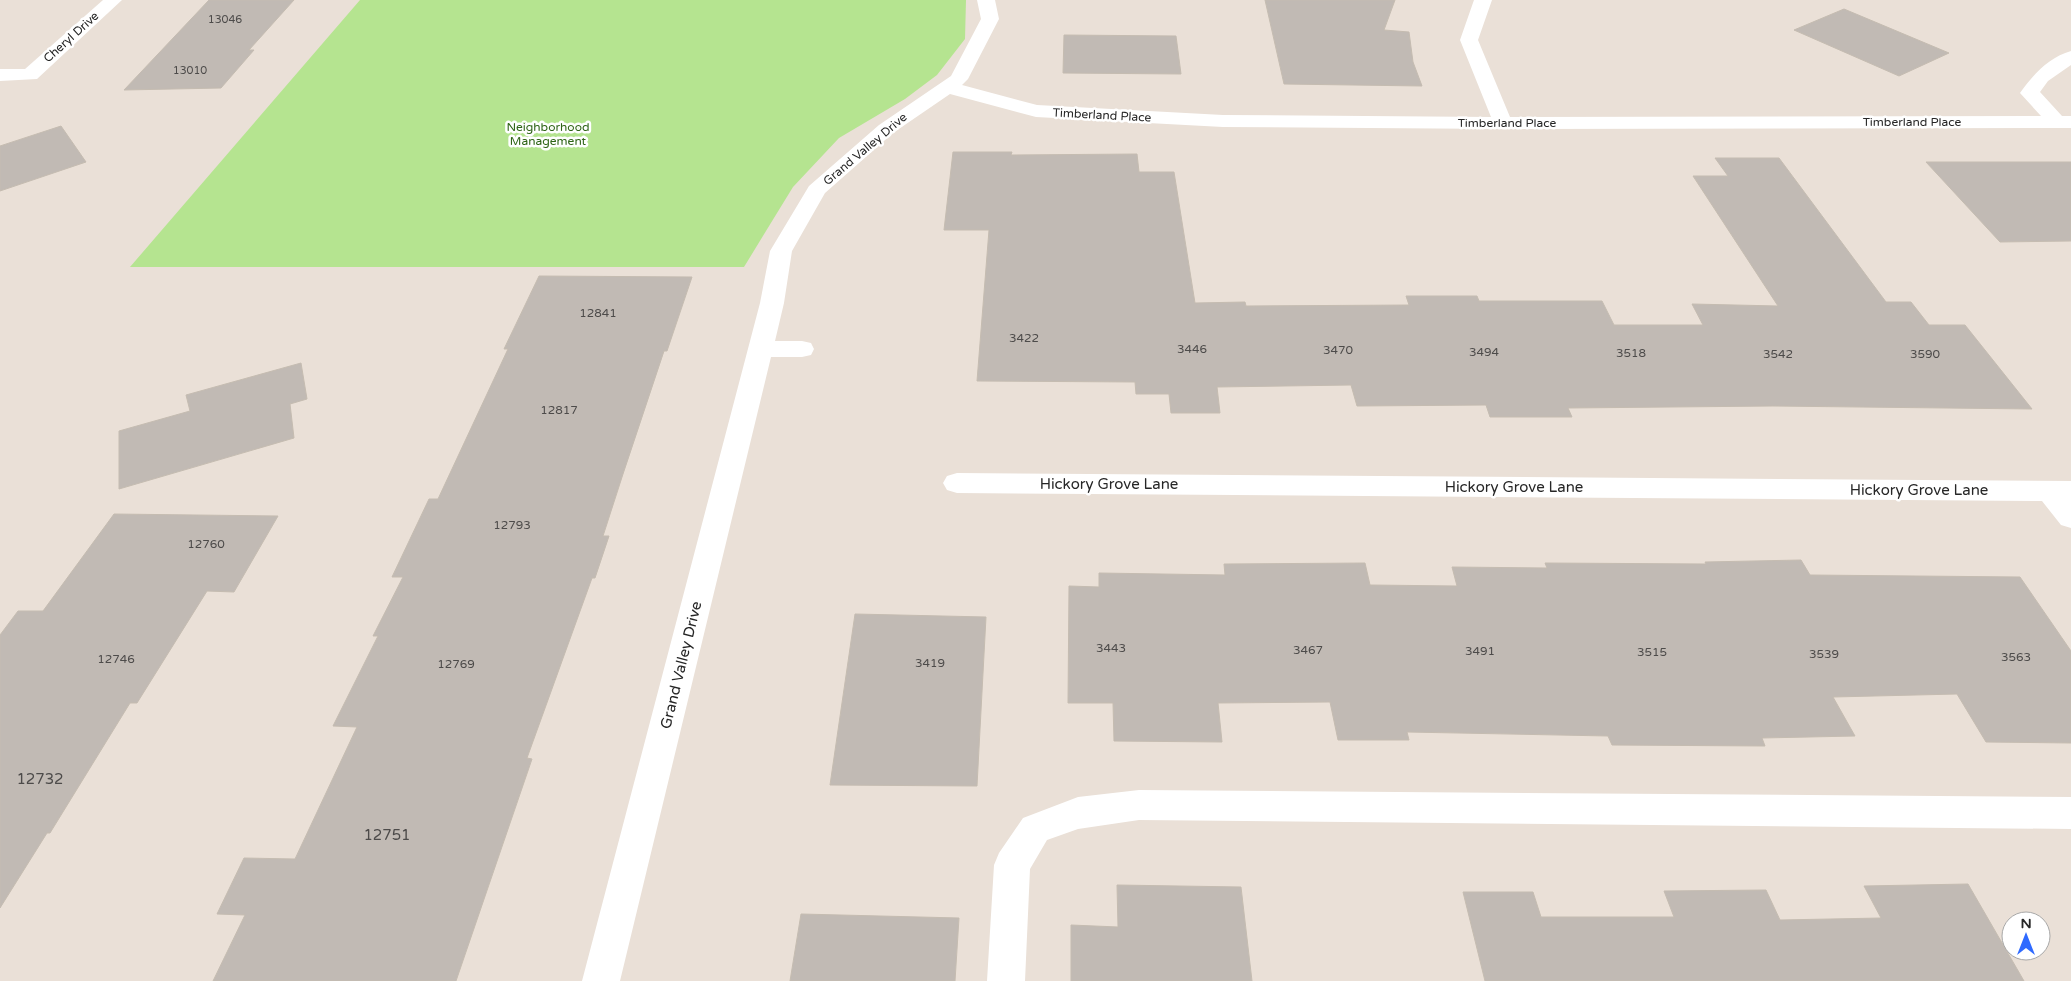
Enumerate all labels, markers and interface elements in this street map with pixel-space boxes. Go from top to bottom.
street label: Cheryl Drive [41,9,102,65]
house number: 13046 [208,13,242,26]
house number: 13010 [173,64,207,77]
street label: Timberland Place [1052,105,1152,125]
street label: Grand Valley Drive [820,110,910,188]
street label: Timberland Place [1863,115,1962,129]
street label: Timberland Place [1458,116,1557,130]
park label: Neighborhood Management [506,120,590,148]
house number: 12841 [579,306,617,320]
house number: 3422 [1009,331,1039,345]
house number: 3446 [1177,342,1207,356]
house number: 3470 [1323,343,1354,357]
house number: 3494 [1469,345,1500,359]
house number: 3518 [1616,346,1646,360]
house number: 3542 [1763,347,1793,361]
house number: 3590 [1910,347,1941,361]
house number: 12817 [540,403,578,417]
street label: Hickory Grove Lane [1040,475,1178,493]
street label: Hickory Grove Lane [1445,478,1583,496]
street label: Hickory Grove Lane [1850,481,1988,499]
house number: 12793 [493,518,531,532]
house number: 12760 [187,537,225,551]
street label: Grand Valley Drive [656,599,706,731]
house number: 3443 [1096,641,1126,655]
house number: 3467 [1293,643,1323,657]
house number: 3491 [1465,644,1495,658]
house number: 3515 [1637,645,1667,659]
house number: 3539 [1809,647,1839,661]
house number: 3563 [2001,650,2031,664]
house number: 12746 [97,652,135,666]
house number: 3419 [915,656,945,670]
house number: 12769 [437,657,475,671]
house number: 12732 [16,770,64,788]
house number: 12751 [363,826,411,844]
north arrow [2001,911,2051,961]
text: N [2020,915,2032,932]

